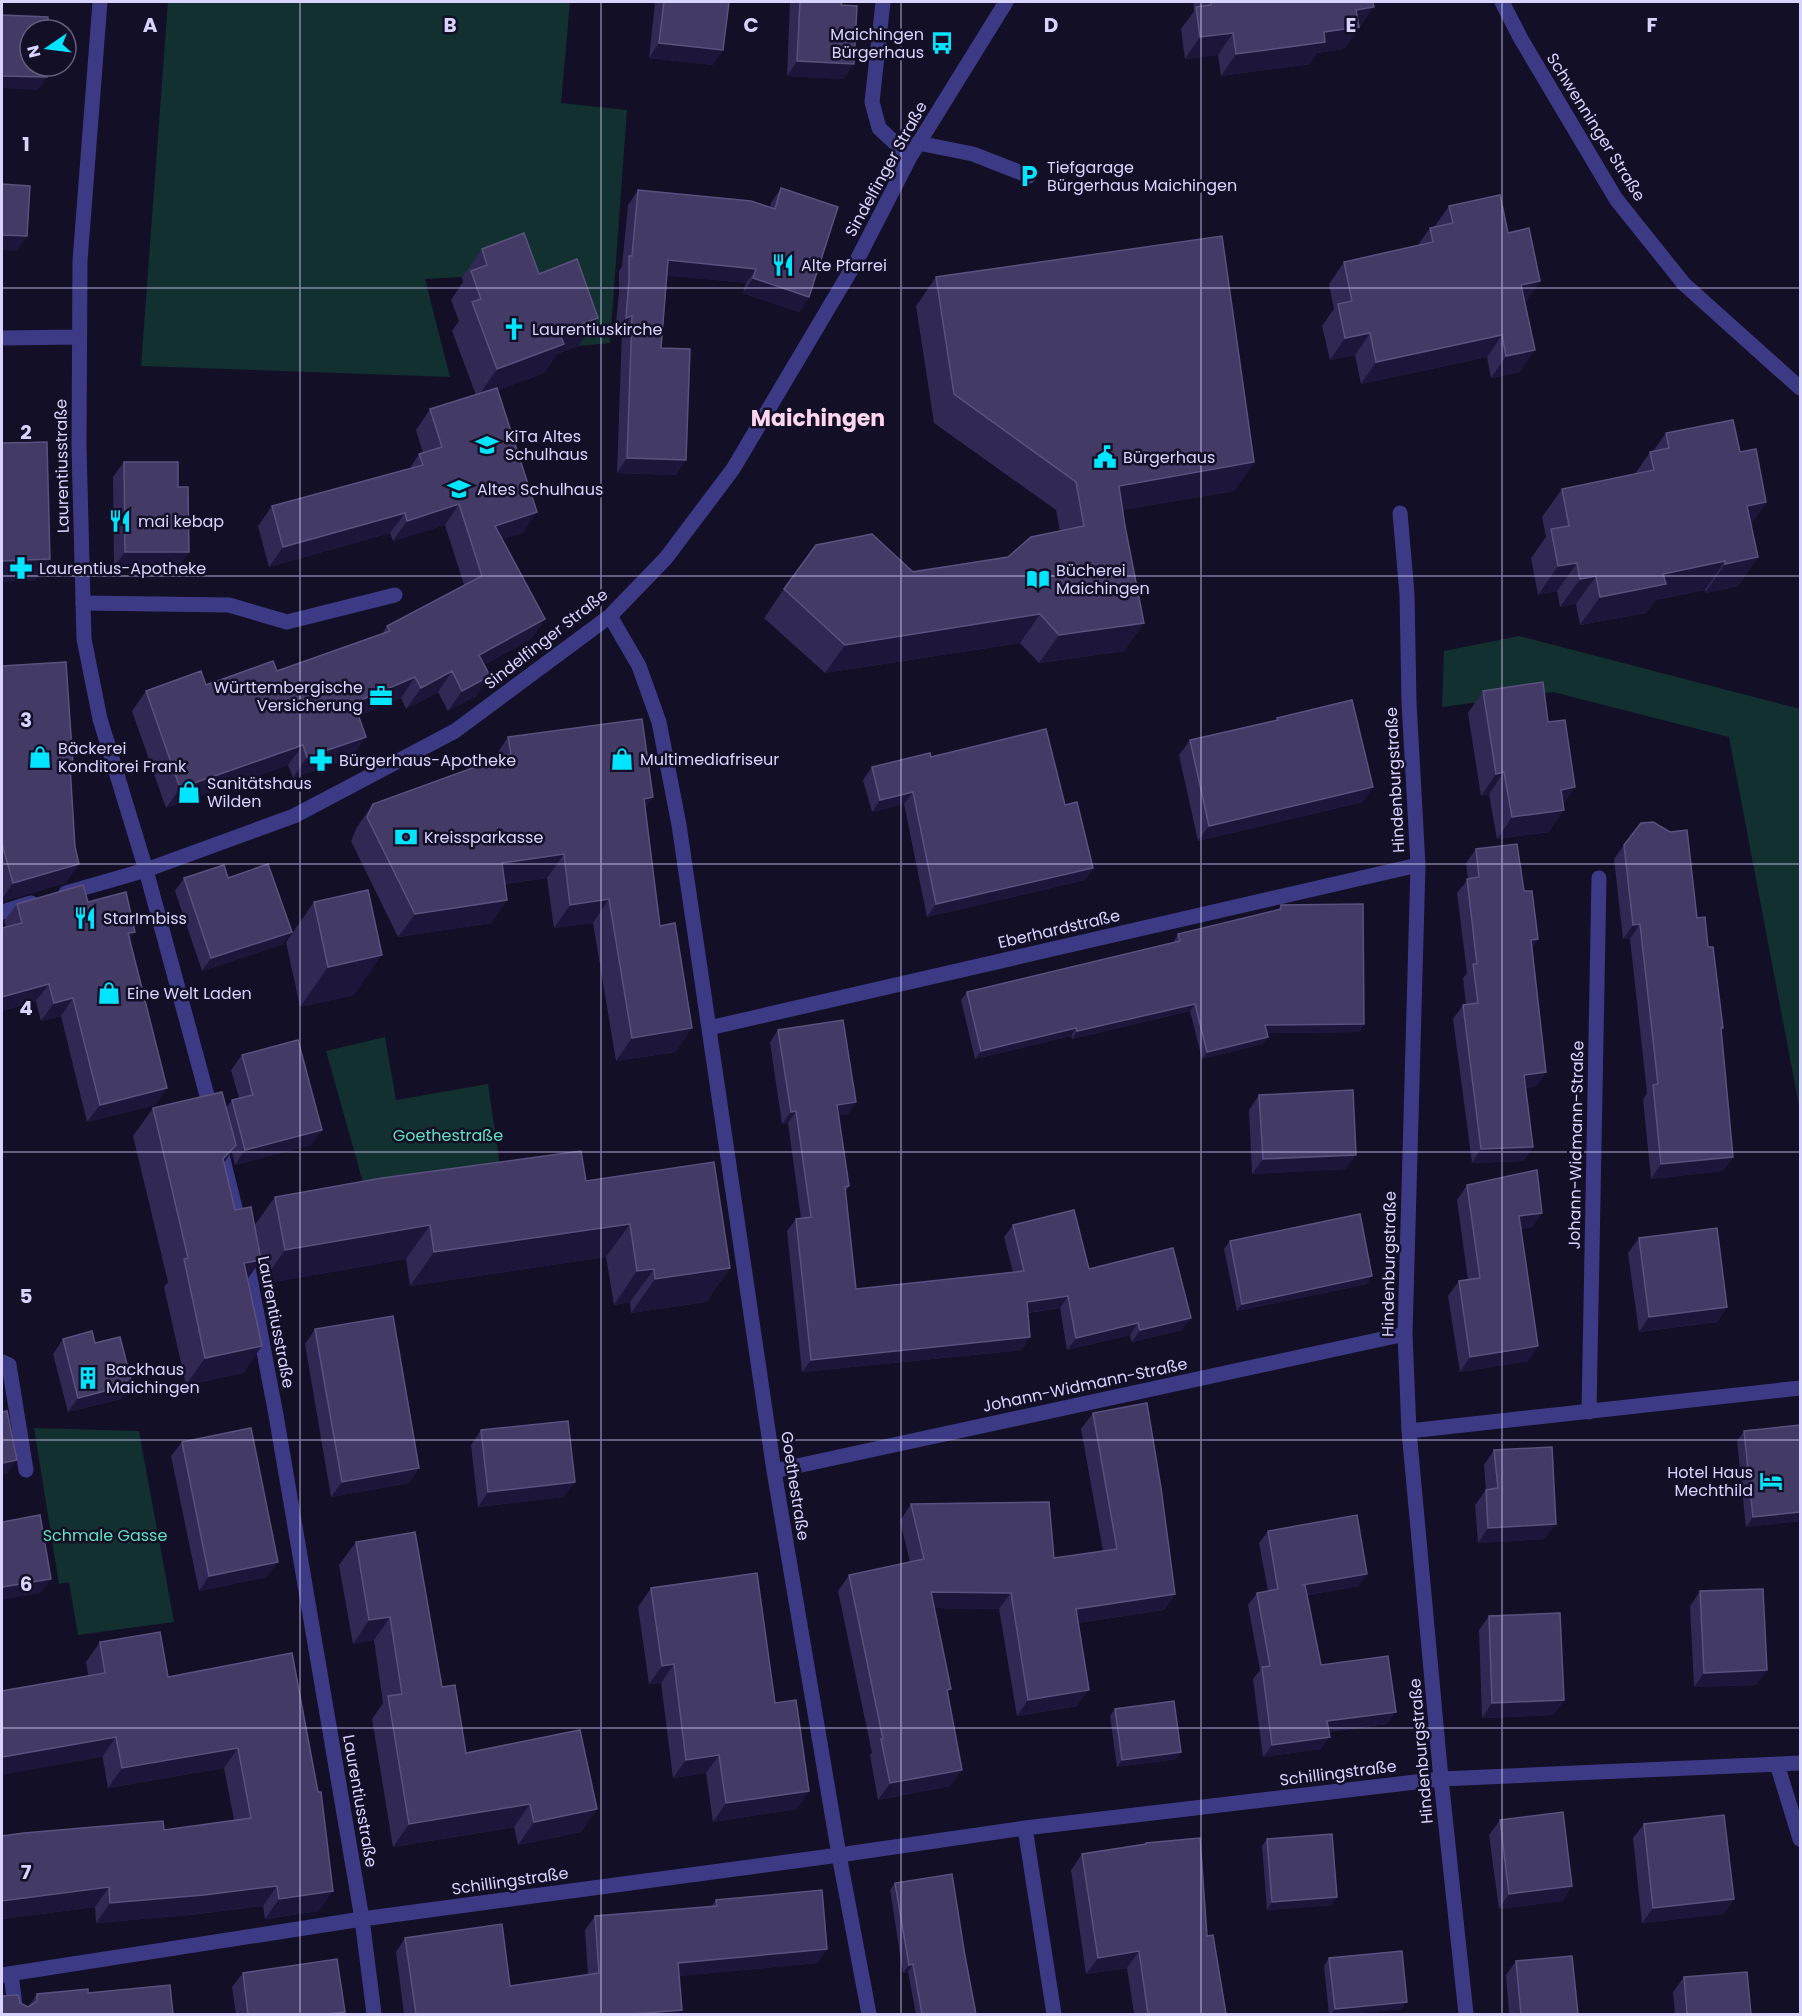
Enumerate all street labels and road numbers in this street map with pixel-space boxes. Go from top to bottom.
street label: Schwenninger Straße [1541,48,1651,206]
street label: Sindelfinger Straße [839,97,933,241]
street label: Laurentiusstraße [49,399,75,533]
street label: Sindelfinger Straße [479,583,613,695]
street label: Hindenburgstraße [1380,706,1410,853]
street label: Eberhardstraße [996,904,1122,954]
street label: Johann-Widmann-Straße [1563,1040,1589,1250]
street label: Hindenburgstraße [1376,1191,1402,1337]
street label: Laurentiusstraße [252,1254,300,1390]
street label: Johann-Widmann-Straße [980,1352,1190,1418]
street label: Goethestraße [775,1430,815,1542]
street label: Hindenburgstraße [1403,1677,1439,1825]
street label: Laurentiusstraße [337,1733,383,1869]
street label: Schillingstraße [1278,1754,1398,1792]
street label: Schillingstraße [450,1861,570,1901]

